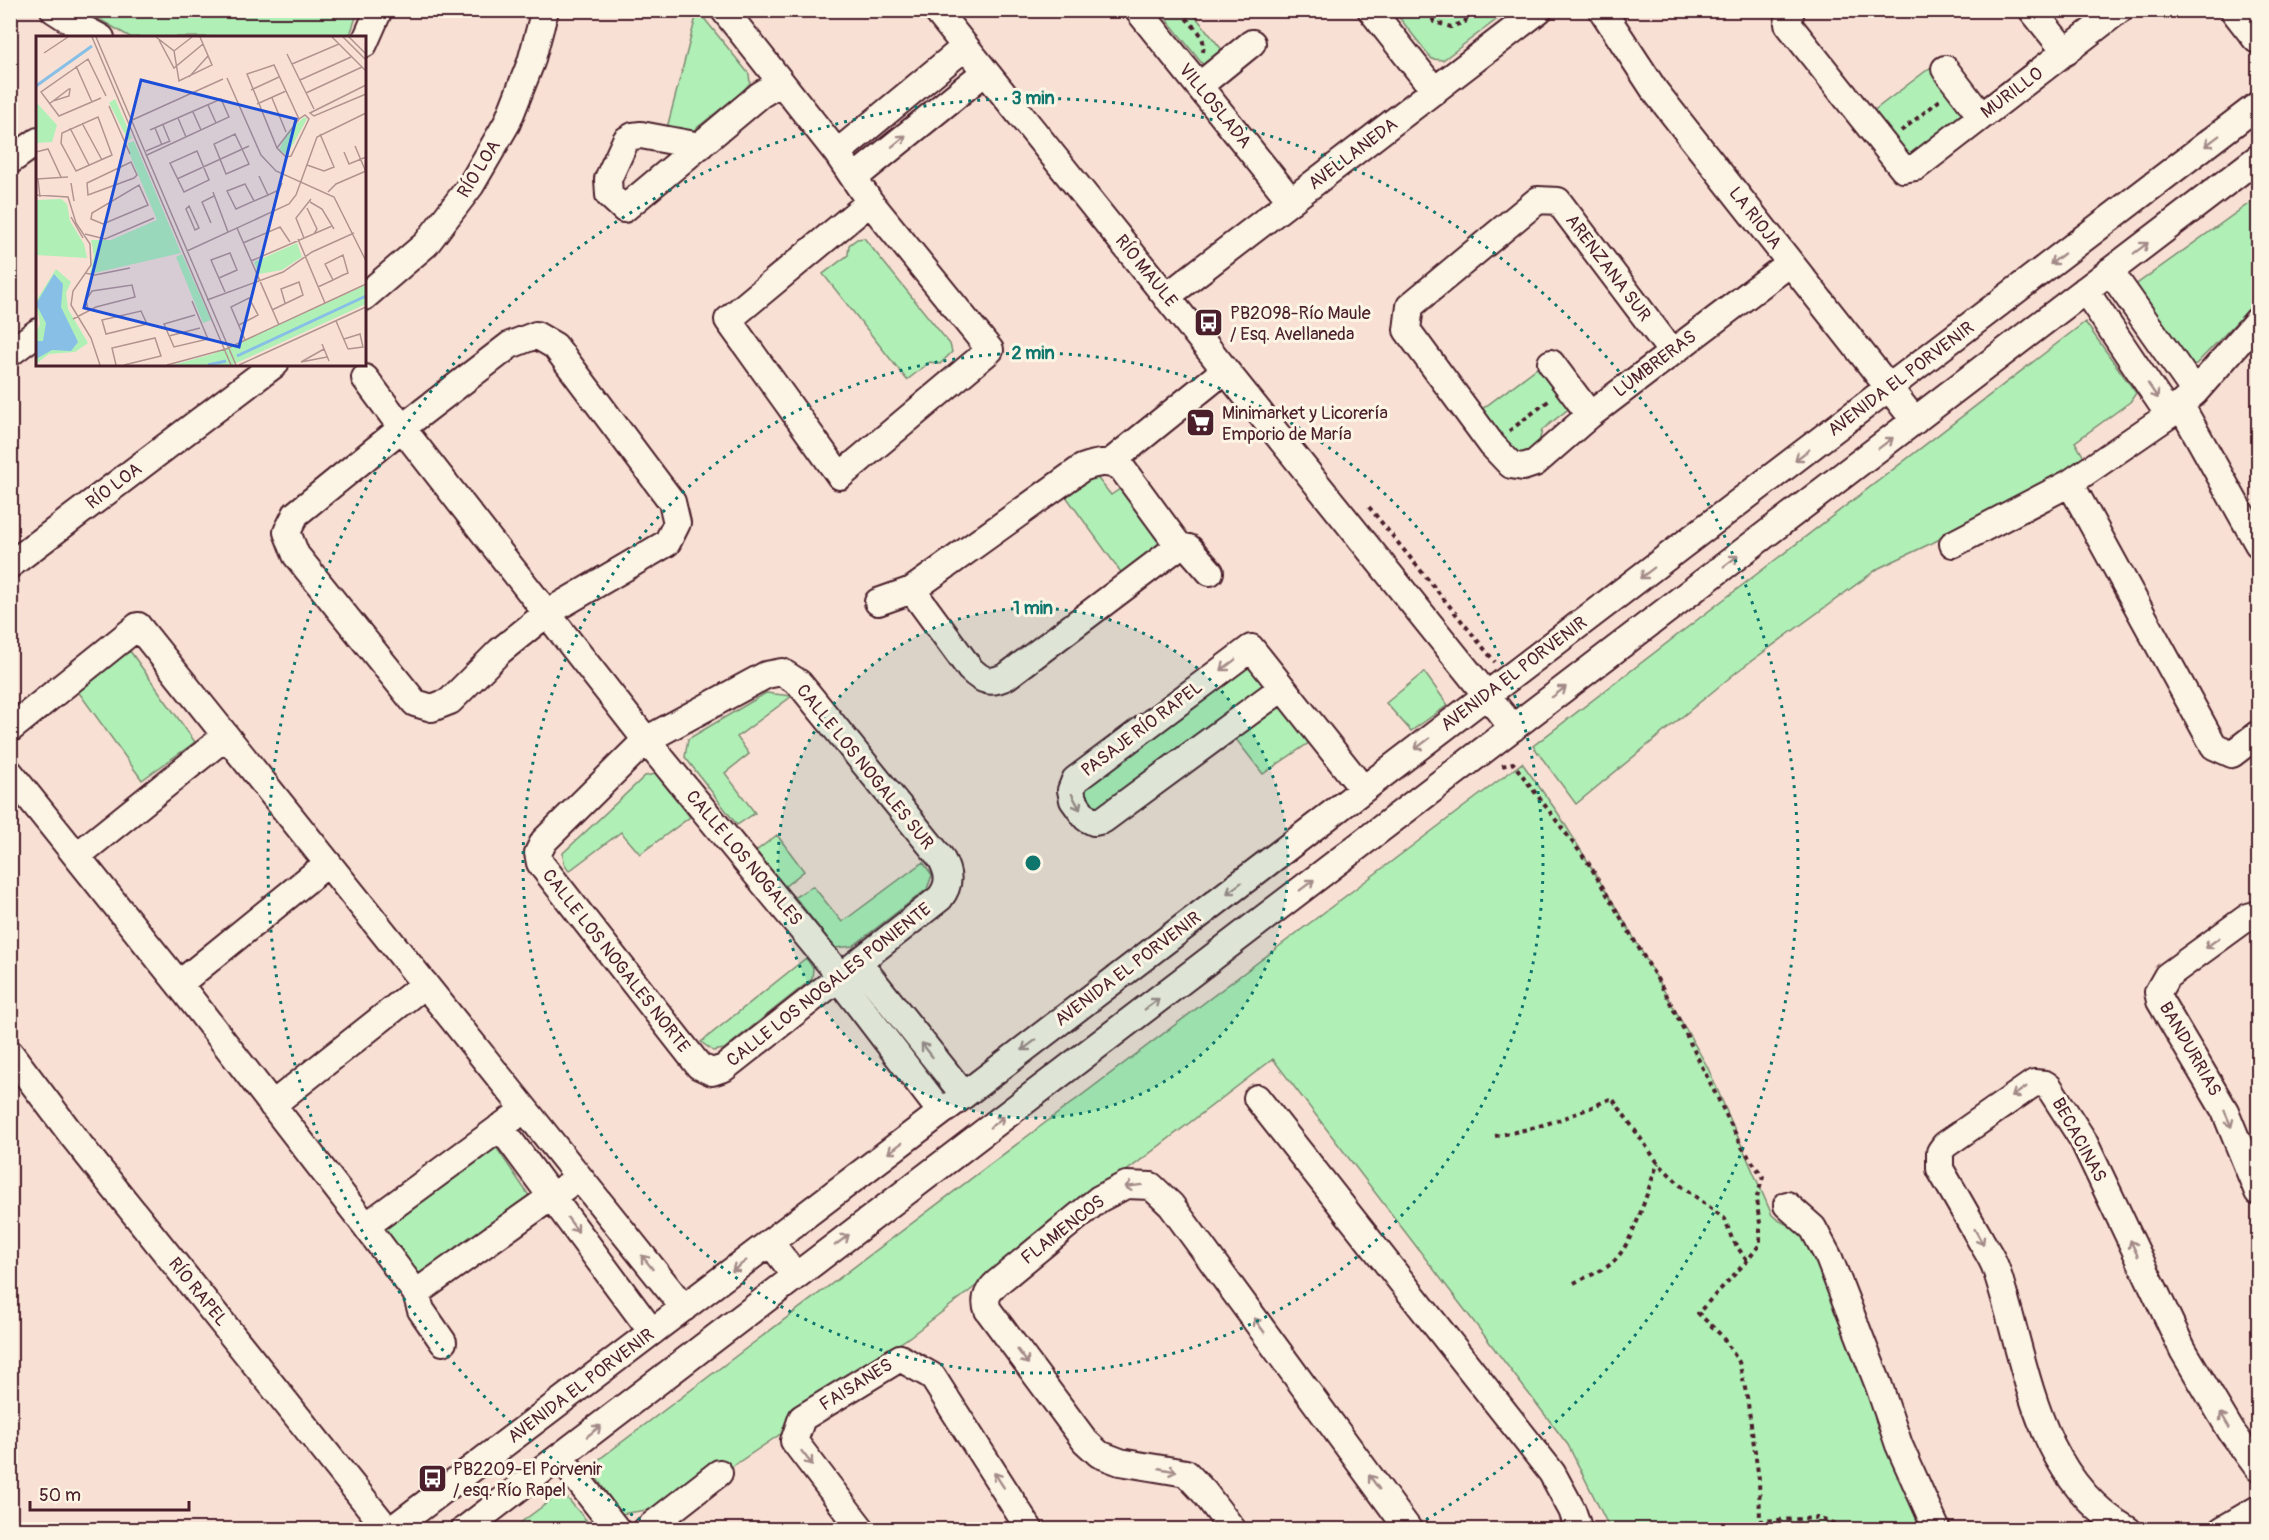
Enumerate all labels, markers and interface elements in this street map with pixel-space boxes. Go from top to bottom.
inset map [36,36,366,366]
street label: VILLOSLADA [1174,59,1257,153]
street label: MURILLO [1976,62,2048,124]
text: 3 min [1011,87,1055,110]
street label: AVELLANEDA [1304,113,1402,195]
one-way arrow [2204,134,2220,147]
street label: RÍO LOA [452,135,506,202]
one-way arrow [891,135,907,148]
street label: LA RIOJA [1723,182,1787,254]
street label: ARENZANA SUR [1560,210,1656,326]
street label: RÍO MAULE [1110,230,1182,312]
one-way arrow [2133,241,2149,254]
one-way arrow [2050,253,2066,266]
place label: PB2098-Río Maule / Esq. Avellaneda [1230,302,1371,346]
bus stop icon: PB2098-Río Maule / Esq. Avellaneda [1193,307,1225,339]
street label: AVENIDA EL PORVENIR [1823,316,1979,442]
street label: LUMBRERAS [1609,325,1701,403]
text: 2 min [1011,342,1055,365]
one-way arrow [2147,382,2159,399]
place label: Minimarket y Licorería Emporio de María [1222,402,1388,446]
supermarket icon: Minimarket y Licorería Emporio de María [1185,407,1217,439]
one-way arrow [1878,436,1894,449]
one-way arrow [1795,448,1811,461]
street label: RÍO LOA [81,457,147,514]
one-way arrow [1723,555,1739,568]
one-way arrow [1640,566,1656,579]
text: 1 min [1013,597,1053,620]
street label: AVENIDA EL PORVENIR [1436,611,1592,737]
one-way arrow [1221,658,1237,671]
street label: PASAJE RÍO RAPEL [1077,676,1207,782]
street label: CALLE LOS NOGALES SUR [791,680,939,854]
one-way arrow [1551,686,1567,699]
one-way arrow [1415,738,1431,750]
street label: CALLE LOS NOGALES [681,786,807,930]
one-way arrow [1070,793,1082,810]
centre of rings [1023,853,1043,873]
street label: CALLE LOS NOGALES NORTE [537,865,695,1057]
one-way arrow [1299,879,1315,892]
one-way arrow [1226,881,1242,894]
street label: CALLE LOS NOGALES PONIENTE [722,898,936,1072]
street label: AVENIDA EL PORVENIR [1050,906,1206,1032]
one-way arrow [2204,937,2220,950]
one-way arrow [1144,997,1160,1010]
street label: BANDURRIAS [2154,998,2226,1100]
one-way arrow [1022,1039,1038,1051]
one-way arrow [920,1042,933,1058]
one-way arrow [2012,1086,2028,1098]
street label: BECACINAS [2046,1094,2112,1186]
one-way arrow [2223,1109,2234,1128]
one-way arrow [989,1115,1005,1128]
one-way arrow [887,1141,903,1154]
one-way arrow [1124,1181,1143,1192]
street label: FLAMENCOS [1017,1190,1109,1270]
one-way arrow [566,1216,579,1232]
one-way arrow [1973,1228,1985,1245]
one-way arrow [834,1234,850,1247]
one-way arrow [2127,1240,2139,1258]
street label: RÍO RAPEL [163,1253,233,1331]
one-way arrow [641,1255,654,1271]
one-way arrow [732,1259,748,1272]
one-way arrow [1253,1318,1265,1334]
street label: AVENIDA EL PORVENIR [503,1323,659,1449]
one-way arrow [1016,1348,1029,1364]
street label: FAISANES [815,1354,897,1416]
one-way arrow [2218,1412,2230,1429]
one-way arrow [586,1424,602,1437]
one-way arrow [800,1450,813,1466]
place label: PB2209-El Porvenir / esq. Río Rapel [453,1458,603,1502]
bus stop icon: PB2209-El Porvenir / esq. Río Rapel [416,1463,448,1495]
one-way arrow [1157,1465,1177,1476]
one-way arrow [992,1472,1004,1489]
scale bar [30,1474,189,1512]
one-way arrow [1368,1475,1381,1491]
text: 50 m [39,1484,81,1507]

